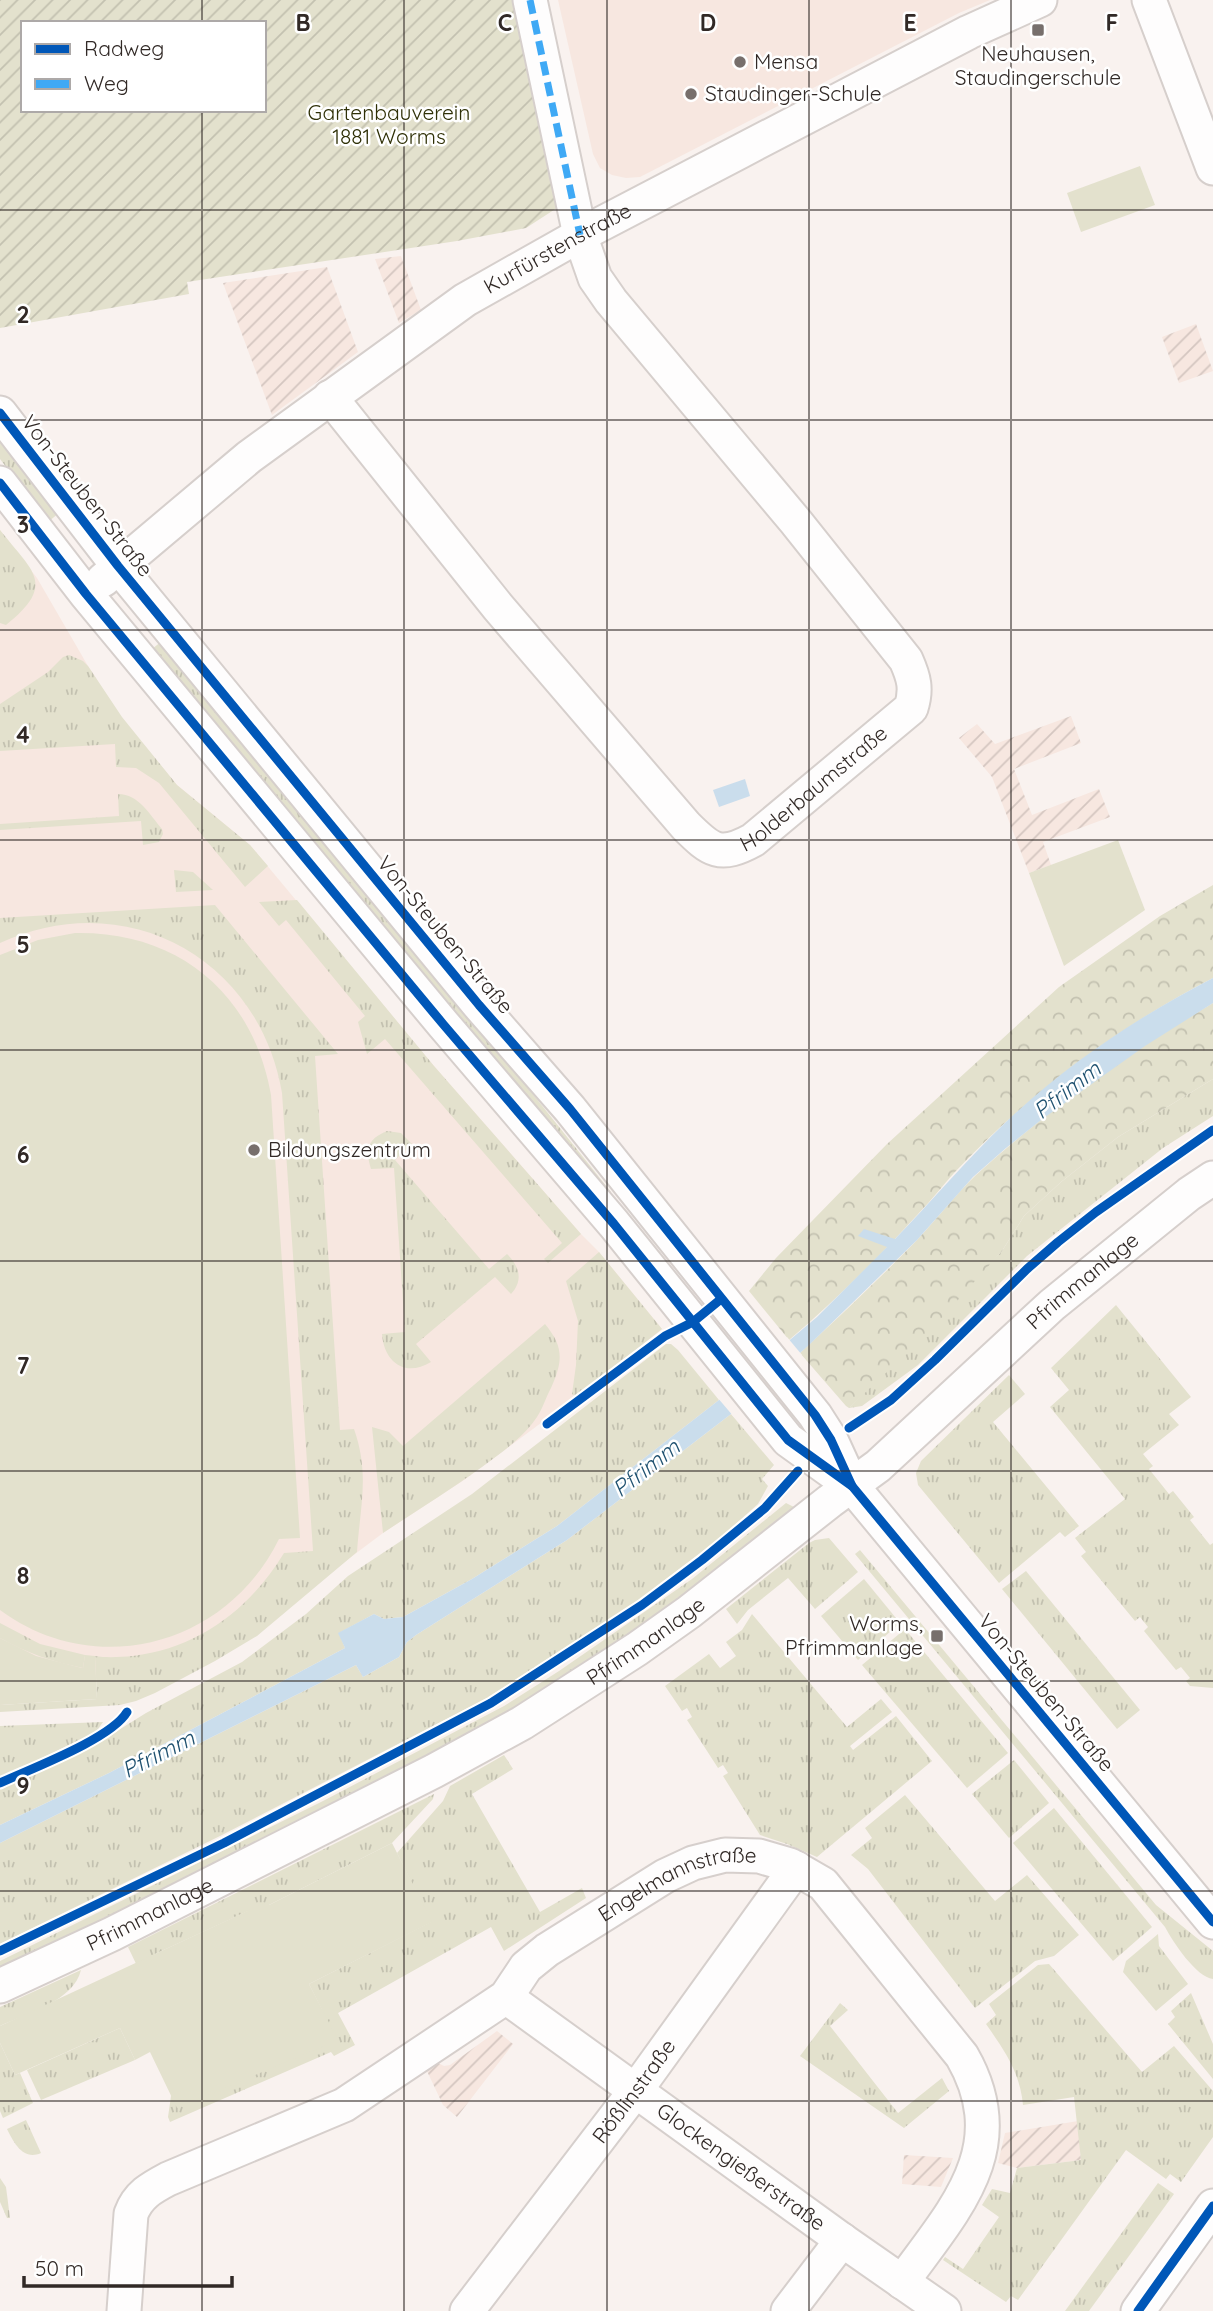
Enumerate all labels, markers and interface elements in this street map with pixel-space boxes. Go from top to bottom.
text: B [295,8,311,37]
text: C [498,8,512,37]
text: D [700,8,716,37]
text: E [903,8,917,37]
text: F [1106,8,1118,37]
legend [21,21,266,112]
marker: Neuhausen, Staudingerschule [1030,22,1046,38]
text: Radweg [84,35,164,61]
place label: Neuhausen, Staudingerschule [955,40,1121,90]
place label: Mensa [754,48,818,74]
marker: Mensa [732,54,748,70]
text: Weg [84,70,129,96]
place label: Staudinger-Schule [705,80,882,106]
marker: Staudinger-Schule [683,86,699,102]
park label: Gartenbauverein 1881 Worms [308,99,470,149]
street label: Kurfürstenstraße [479,197,635,299]
text: 2 [16,300,30,329]
street label: Von-Steuben-Straße [17,409,159,581]
text: 3 [17,510,29,539]
text: 4 [16,720,30,749]
street label: Holderbaumstraße [735,720,892,857]
street label: Von-Steuben-Straße [372,850,519,1019]
text: 5 [16,930,30,959]
water label: Pfrimm [1027,1054,1107,1125]
place label: Bildungszentrum [268,1136,431,1162]
text: 6 [17,1140,29,1169]
marker: Bildungszentrum [246,1142,262,1158]
street label: Pfrimmanlage [1020,1226,1143,1334]
text: 7 [17,1351,30,1380]
water label: Pfrimm [606,1432,686,1503]
text: 8 [17,1561,29,1590]
street label: Pfrimmanlage [581,1591,710,1690]
street label: Von-Steuben-Straße [973,1608,1120,1777]
place label: Worms, Pfrimmanlage [785,1610,923,1660]
marker: Worms, Pfrimmanlage [929,1628,945,1644]
water label: Pfrimm [116,1722,200,1784]
text: 9 [16,1771,30,1800]
street label: Engelmannstraße [593,1841,757,1927]
street label: Pfrimmanlage [82,1871,217,1956]
street label: Rößlinstraße [586,2034,680,2148]
street label: Glockengießerstraße [652,2096,831,2236]
scale bar [24,2244,233,2288]
text: 50 m [35,2255,84,2281]

